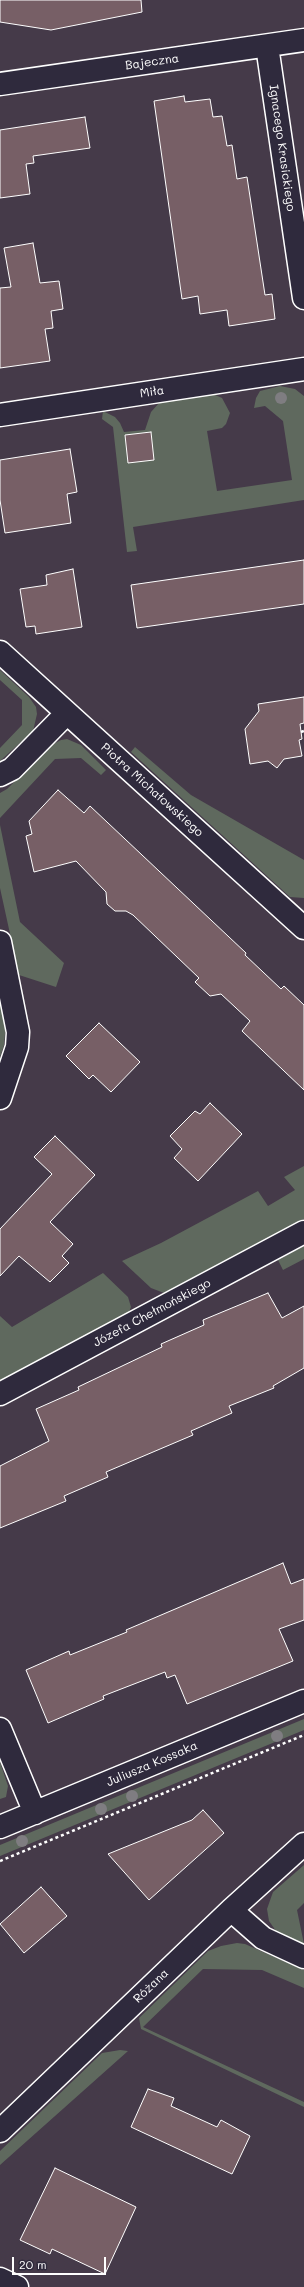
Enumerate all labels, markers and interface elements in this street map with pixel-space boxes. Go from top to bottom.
street label: Bajeczna [124,51,180,73]
street label: Ignacego Krasickiego [266,84,298,212]
street label: Miła [139,383,165,401]
street label: Piotra Michałowskiego [98,740,206,840]
street label: Józefa Chełmońskiego [91,1276,213,1350]
street label: Juliusza Kossaka [104,1738,200,1790]
street label: Różana [131,1966,171,2006]
scale bar [14,2249,108,2275]
text: 20 m [19,2256,47,2272]

